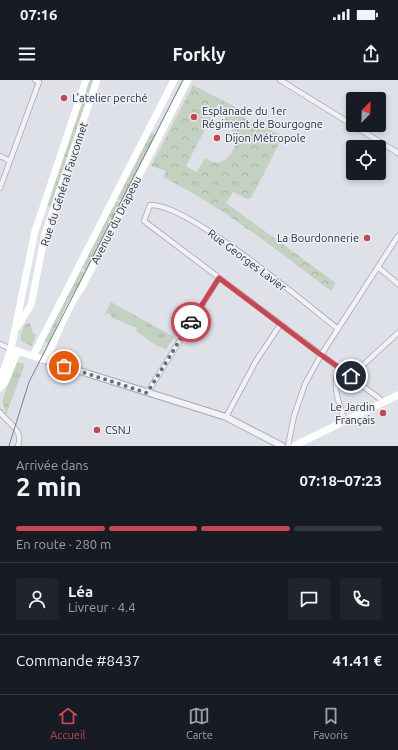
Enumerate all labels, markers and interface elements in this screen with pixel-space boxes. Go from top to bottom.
text: 07:16 [20,6,58,23]
icon: menu [16,43,38,65]
icon: share [360,43,382,65]
text: Forkly [172,44,226,64]
place label: L'atelier perché [72,92,148,104]
north arrow [346,92,386,132]
map controls [346,92,386,180]
marker: L'atelier perché [59,93,69,103]
place label: Esplanade du 1er Régiment de Bourgogne [202,105,323,130]
marker: Esplanade du 1er Régiment de Bourgogne [189,112,199,122]
street label: Rue du Général Fauconnet [38,120,90,248]
place label: Dijon Métropole [225,132,306,144]
marker: Dijon Métropole [212,133,222,143]
button: locate [346,140,386,180]
street label: Avenue du Drapeau [89,174,143,266]
street label: Rue Georges Lavier [205,227,289,294]
place label: La Bourdonnerie [277,232,359,244]
marker: La Bourdonnerie [362,233,372,243]
courier [171,302,211,342]
icon: car [180,311,202,333]
pin [47,349,81,383]
icon: bag [53,355,75,377]
pin [334,359,368,393]
icon: home [340,365,362,387]
place label: Le Jardin Français [330,401,375,426]
marker: Le Jardin Français [378,408,388,418]
place label: CSNJ [105,424,131,436]
marker: CSNJ [92,425,102,435]
text: Arrivée dans [16,458,88,472]
text: 2 min [16,472,82,501]
text: 07:18–07:23 [299,472,382,489]
text: En route · 280 m [16,537,111,551]
button: person [16,578,58,620]
button: chat [288,578,330,620]
button: phone [340,578,382,620]
text: Léa [68,583,93,600]
text: Livreur · 4.4 [68,600,136,614]
text: Commande #8437 [16,652,140,669]
text: 41.41 € [332,652,382,669]
tab: Accueil [50,705,85,741]
tab: Carte [186,705,213,741]
tab: Favoris [313,705,348,741]

